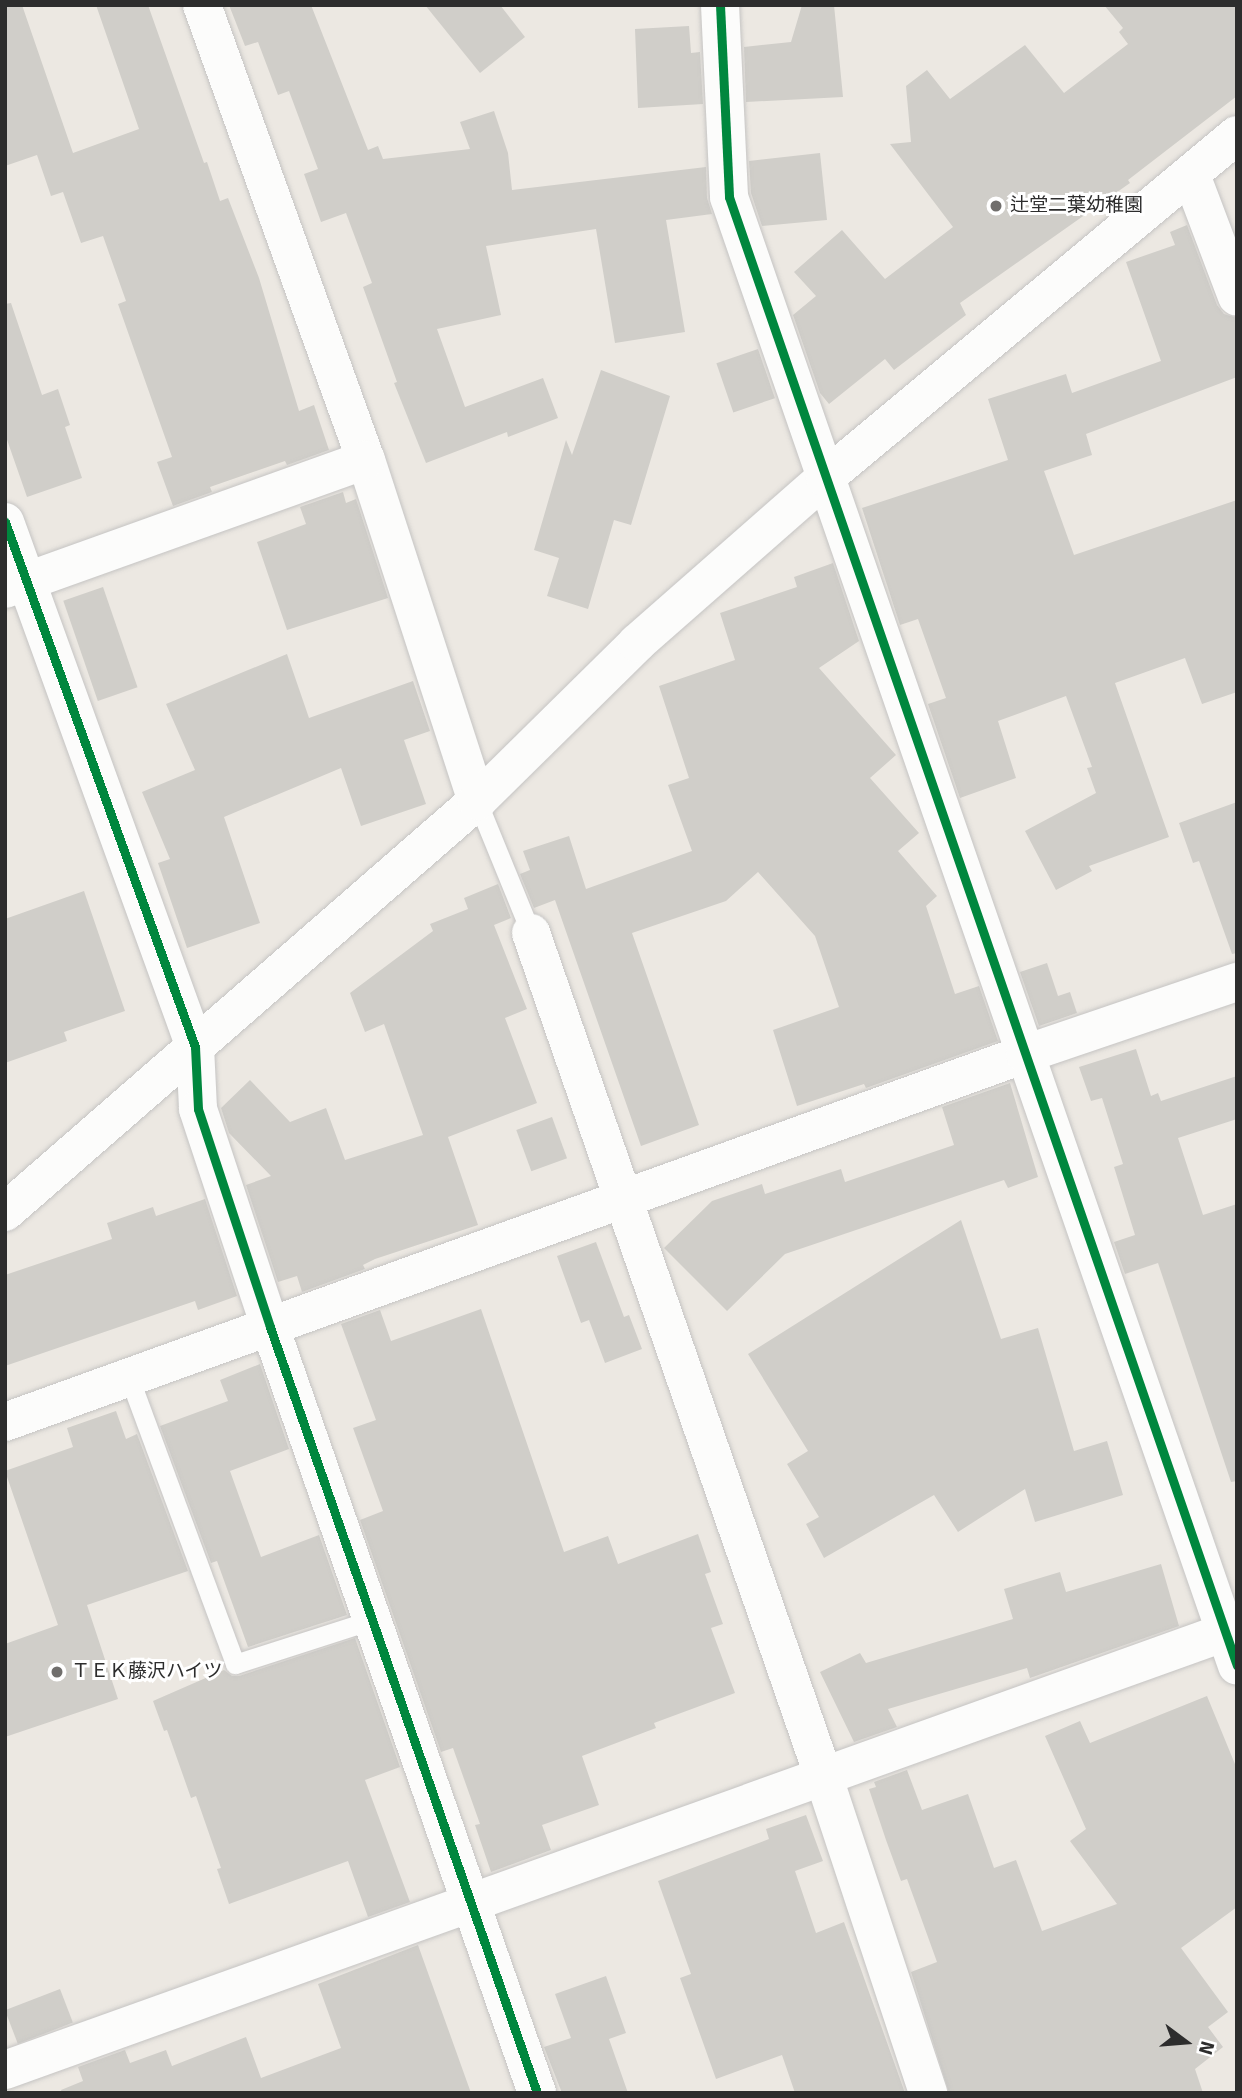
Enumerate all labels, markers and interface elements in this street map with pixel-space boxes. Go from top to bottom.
place label: 辻堂二葉幼稚園 [1010,195,1143,217]
marker: 辻堂二葉幼稚園 [988,198,1004,214]
place label: ＴＥＫ藤沢ハイツ [71,1661,223,1683]
marker: ＴＥＫ藤沢ハイツ [49,1664,65,1680]
north arrow [1151,2007,1221,2077]
text: N [1193,2038,1220,2057]

